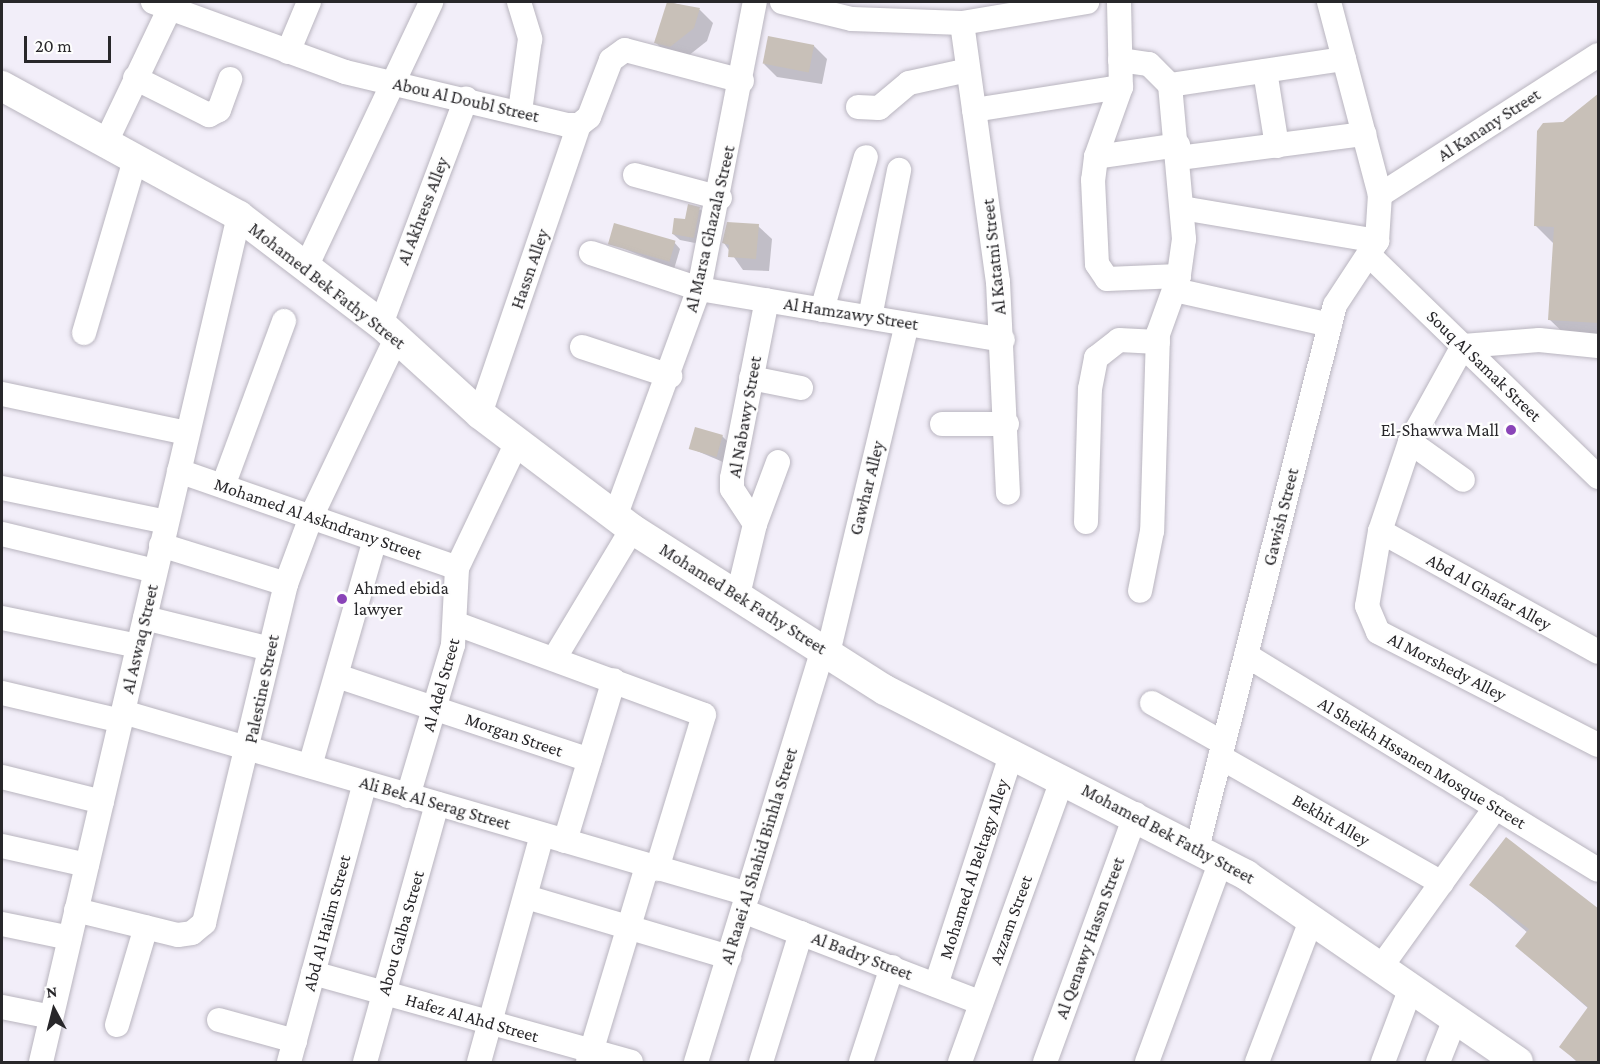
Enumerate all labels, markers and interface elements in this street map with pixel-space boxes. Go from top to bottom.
scale bar [27,24,114,62]
text: 20 m [35,36,72,56]
street label: Abou Al Doubl Street [391,73,541,127]
street label: Al Kanany Street [1434,84,1544,166]
street label: Al Marsa Ghazala Street [680,143,740,315]
street label: Al Akhress Alley [392,154,454,268]
street label: Al Katatni Street [977,198,1011,316]
street label: Mohamed Bek Fathy Street [244,218,410,354]
street label: Hassn Alley [506,226,554,312]
street label: Al Hamzawy Street [782,293,920,335]
street label: Souq Al Samak Street [1422,306,1546,426]
street label: Al Nabawy Street [724,355,766,479]
place label: El-Shawwa Mall [1381,419,1499,441]
marker: El-Shawwa Mall [1504,423,1518,437]
street label: Gawhar Alley [845,439,889,537]
street label: Gawish Street [1258,466,1304,568]
street label: Mohamed Al Askndrany Street [211,473,425,565]
street label: Mohamed Bek Fathy Street [655,539,831,659]
street label: Abd Al Ghafar Alley [1423,549,1555,635]
place label: Ahmed ebida lawyer [354,578,449,620]
street label: Al Aswaq Street [117,582,163,696]
marker: Ahmed ebida lawyer [335,592,349,606]
street label: Al Morshedy Alley [1384,628,1510,706]
street label: Palestine Street [240,633,284,745]
street label: Al Adel Street [417,636,465,734]
street label: Al Sheikh Hssanen Mosque Street [1314,692,1530,834]
street label: Morgan Street [462,708,566,762]
street label: Al Raaei Al Shahid Binhla Street [716,745,802,967]
street label: Ali Bek Al Serag Street [357,771,513,835]
street label: Mohamed Al Beltagy Alley [935,776,1013,962]
street label: Mohamed Bek Fathy Street [1078,779,1258,889]
street label: Bekhit Alley [1288,789,1374,851]
street label: Abd Al Halim Street [298,853,356,993]
street label: Al Qenawy Hassn Street [1051,854,1129,1022]
street label: Abou Galba Street [373,868,429,998]
street label: Azzam Street [985,872,1037,968]
street label: Al Badry Street [809,927,915,985]
north arrow [24,980,84,1040]
text: N [45,983,58,1001]
street label: Hafez Al Ahd Street [403,989,541,1047]

